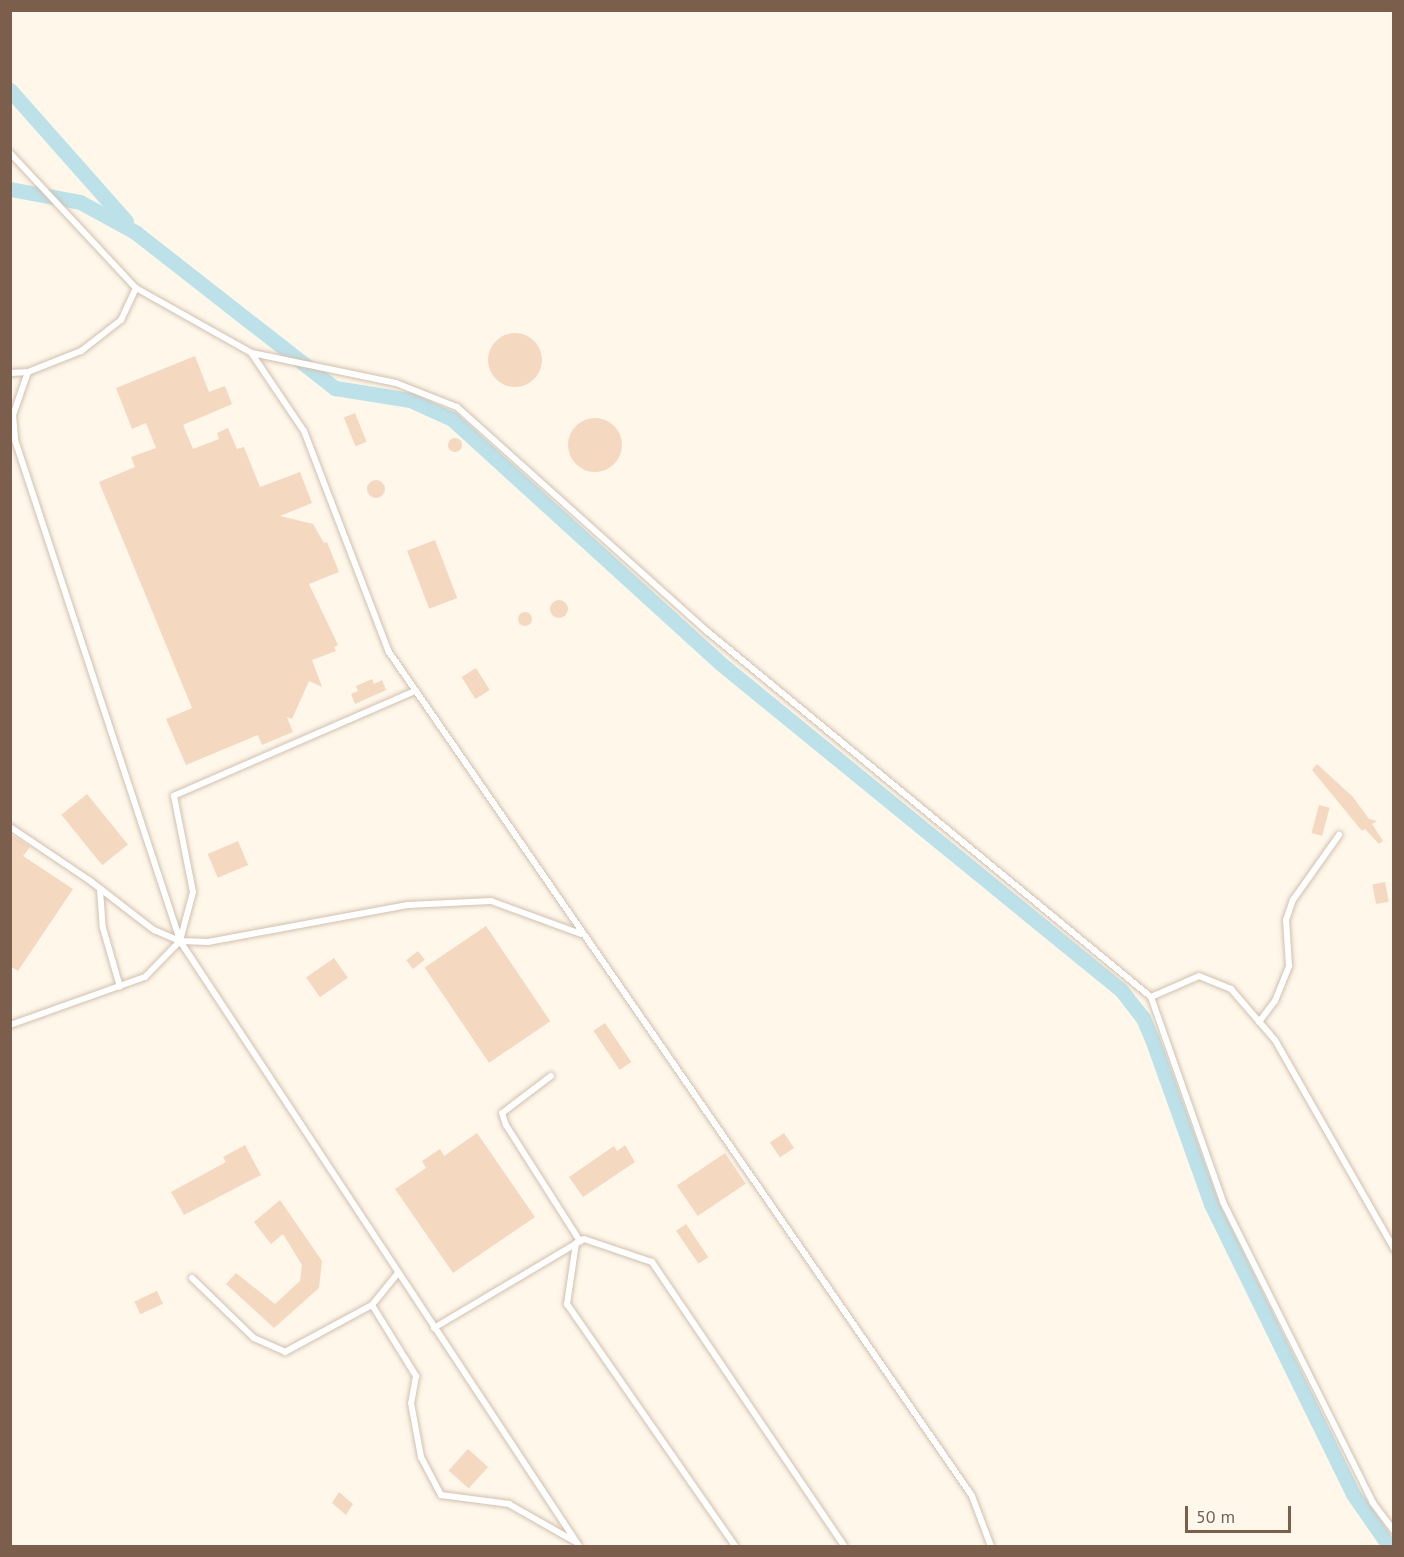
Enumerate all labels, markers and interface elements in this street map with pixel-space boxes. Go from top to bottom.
scale bar [1188,1494,1294,1532]
text: 50 m [1196,1505,1235,1528]

